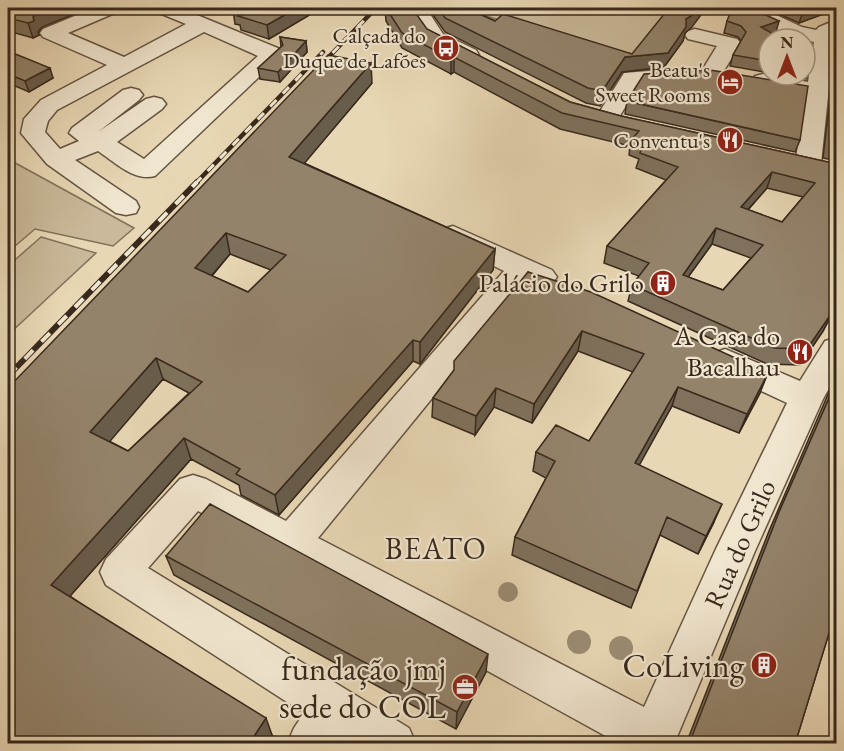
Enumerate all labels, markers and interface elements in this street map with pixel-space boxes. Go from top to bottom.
place label: Calçada do Duque de Lafões [283,21,426,75]
north arrow [757,27,817,87]
text: N [781,32,794,53]
bus stop icon: Calçada do Duque de Lafões [431,33,461,63]
place label: Beatu's Sweet Rooms [595,55,710,109]
hotel icon: Beatu's Sweet Rooms [715,67,745,97]
restaurant icon: Conventu's [715,125,745,155]
place label: Conventu's [613,126,710,155]
place label: Palácio do Grilo [478,265,644,300]
building icon: Palácio do Grilo [648,268,678,298]
place label: A Casa do Bacalhau [673,318,780,384]
restaurant icon: A Casa do Bacalhau [785,337,815,367]
street label: Rua do Grilo [696,474,783,614]
district label: BEATO [385,529,487,568]
place label: CoLiving [623,644,745,687]
place label: fundação jmj sede do COL [279,647,446,728]
building icon: CoLiving [749,650,779,680]
office icon: fundação jmj sede do COL [450,672,480,702]

